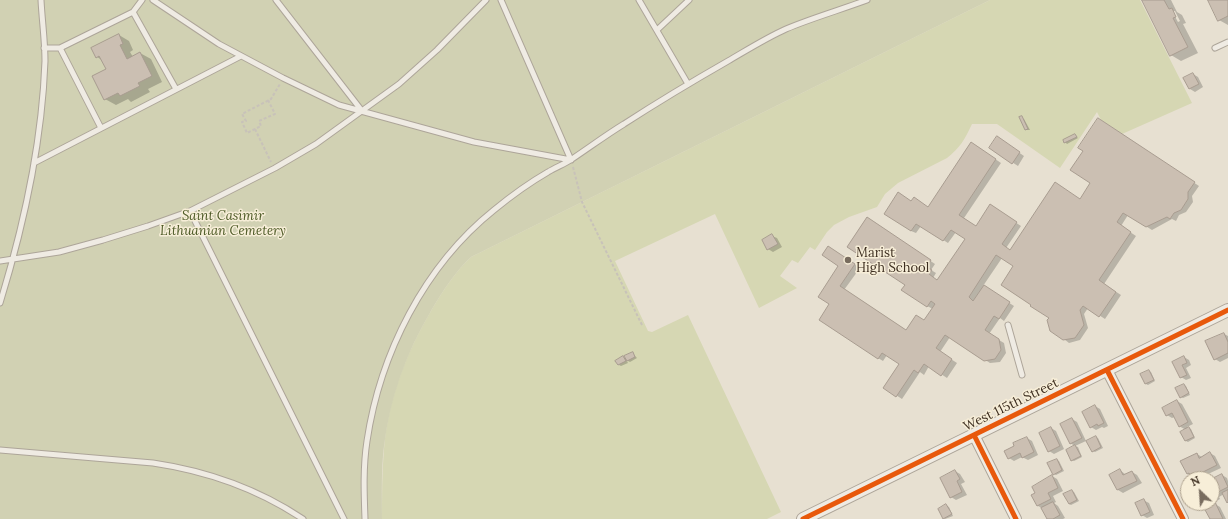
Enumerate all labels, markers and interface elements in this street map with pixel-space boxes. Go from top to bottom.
park label: Saint Casimir Lithuanian Cemetery [160,208,286,239]
place label: Marist High School [856,245,929,276]
marker: Marist High School [843,255,853,265]
street label: West 115th Street [961,375,1061,435]
north arrow [1180,471,1220,511]
text: N [1189,473,1202,489]

